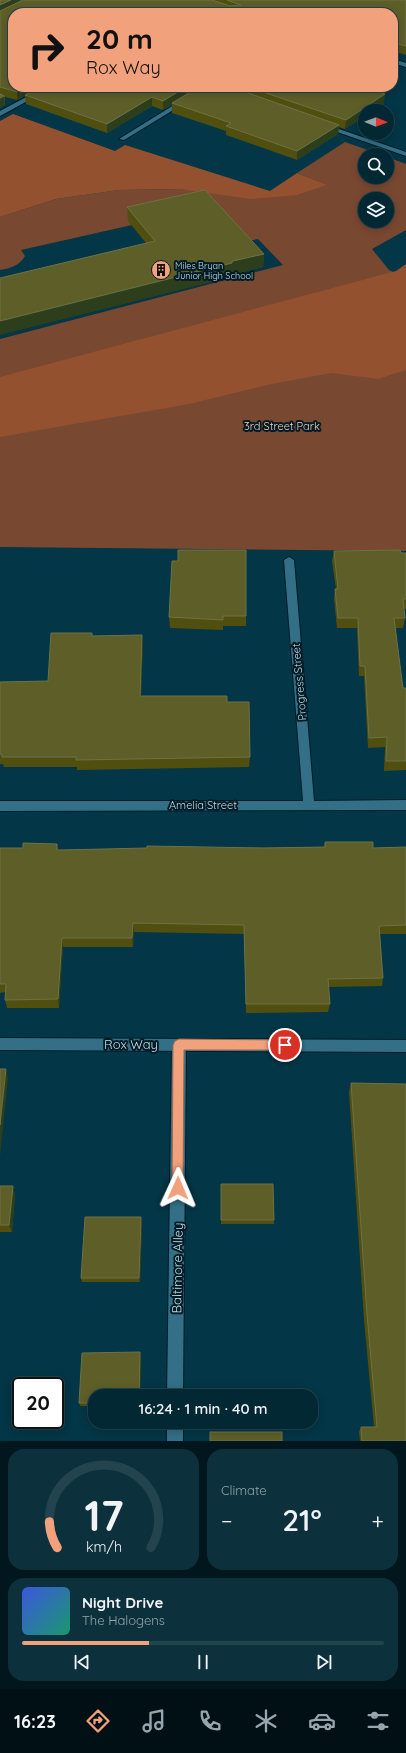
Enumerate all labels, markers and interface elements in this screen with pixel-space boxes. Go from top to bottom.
text: 20 m [86,21,153,56]
icon: right [20,24,72,76]
text: Rox Way [86,56,161,79]
north arrow [358,104,394,140]
map controls [358,104,394,228]
button: search [358,148,394,184]
button: layers [358,192,394,228]
building icon: Miles Bryan Junior High School [150,259,172,281]
place label: Miles Bryan Junior High School [175,260,253,281]
park label: 3rd Street Park [244,419,320,433]
street label: Progress Street [289,642,309,721]
street label: Amelia Street [169,798,237,812]
pin [268,1028,302,1062]
icon: arrive [274,1034,296,1056]
street label: Rox Way [104,1036,158,1052]
position arrow [157,1167,199,1209]
street label: Baltimore Alley [168,1223,186,1313]
speed limit sign: 20 [12,1377,64,1429]
text: 16:24 · 1 min · 40 m [138,1399,268,1418]
text: Climate [221,1482,267,1498]
text: 17 [84,1488,123,1540]
text: 21° [282,1501,322,1539]
text: − [221,1507,232,1535]
text: + [372,1507,384,1535]
text: km/h [85,1537,122,1555]
text: Night Drive [82,1593,163,1612]
text: The Halogens [82,1612,165,1628]
icon: previous [71,1651,93,1673]
icon: pause [192,1651,214,1673]
icon: next [313,1651,335,1673]
icon: directions [84,1707,112,1735]
icon: music [140,1707,168,1735]
icon: phone [196,1707,224,1735]
icon: climate [252,1707,280,1735]
icon: car [308,1707,336,1735]
icon: filters [364,1707,392,1735]
text: 16:23 [14,1710,56,1733]

